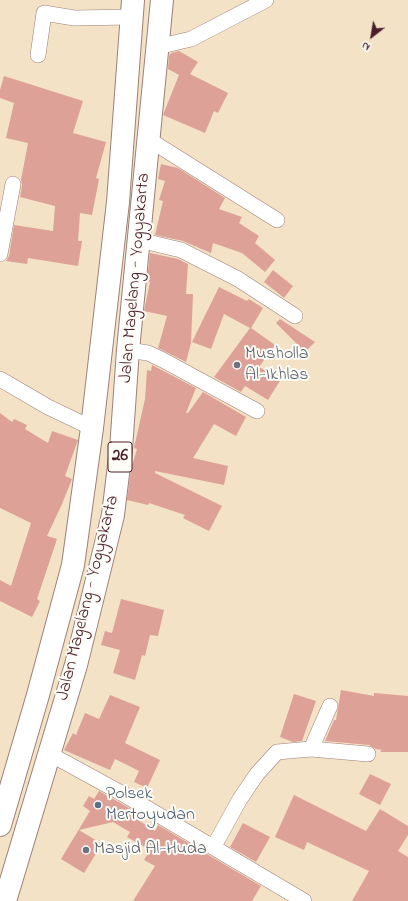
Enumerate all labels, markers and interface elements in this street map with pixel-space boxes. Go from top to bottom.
north arrow [352,16,392,56]
text: N [359,38,373,55]
street label: Jalan Magelang - Yogyakarta [116,172,156,384]
place label: Musholla Al-Ikhlas [245,344,308,386]
marker: Musholla Al-Ikhlas [232,360,242,370]
road number: 26 [108,442,132,472]
street label: Jalan Magelang - Yogyakarta [53,493,125,703]
place label: Polsek Mertoyudan [106,784,195,826]
marker: Polsek Mertoyudan [93,800,103,810]
place label: Masjid Al-Huda [94,839,207,861]
marker: Masjid Al-Huda [81,845,91,855]

